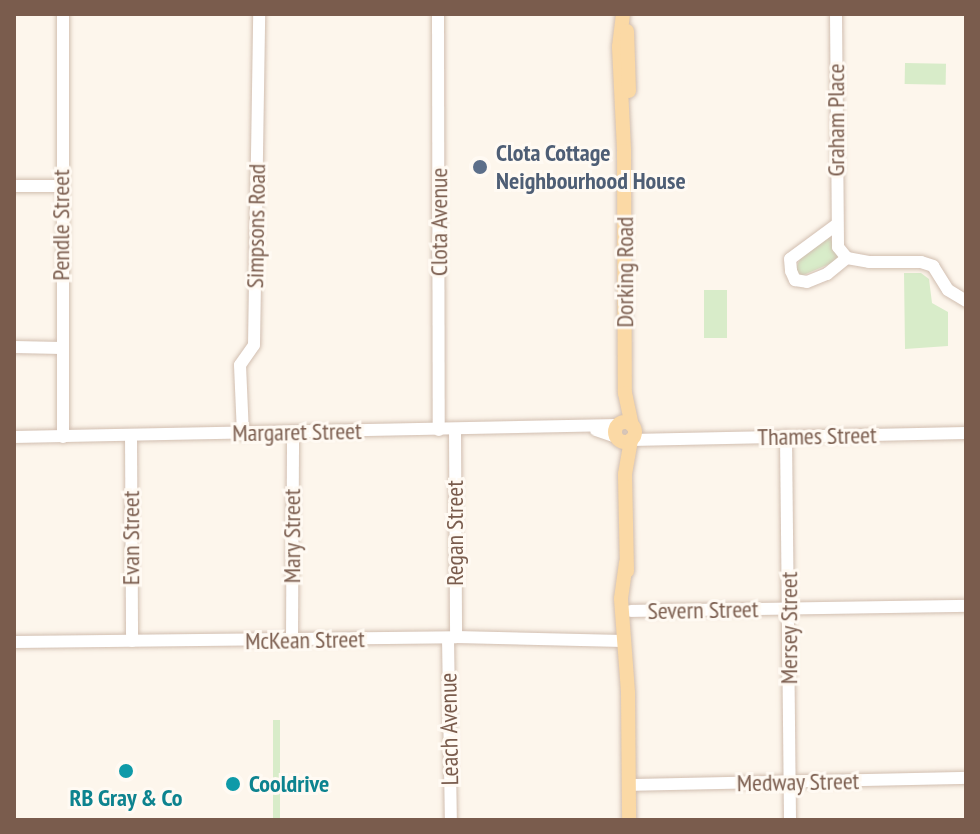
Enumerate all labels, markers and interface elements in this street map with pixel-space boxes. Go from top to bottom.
street label: Graham Place [822,64,850,176]
place label: Clota Cottage Neighbourhood House [496,139,686,195]
marker: Clota Cottage Neighbourhood House [471,158,489,176]
street label: Simpsons Road [241,163,271,289]
street label: Clota Avenue [425,168,453,276]
street label: Pendle Street [47,169,75,281]
street label: Dorking Road [611,217,639,327]
street label: Margaret Street [232,416,362,448]
street label: Thames Street [757,421,877,451]
street label: Regan Street [441,480,469,586]
street label: Mary Street [278,488,306,584]
street label: Evan Street [117,491,145,585]
street label: Mersey Street [775,571,803,685]
street label: Severn Street [647,595,759,625]
street label: McKean Street [245,625,365,655]
street label: Leach Avenue [434,672,464,786]
marker: RB Gray & Co [117,762,135,780]
street label: Medway Street [736,767,860,797]
place label: Cooldrive [249,770,329,798]
marker: Cooldrive [224,775,242,793]
place label: RB Gray & Co [69,784,183,812]

